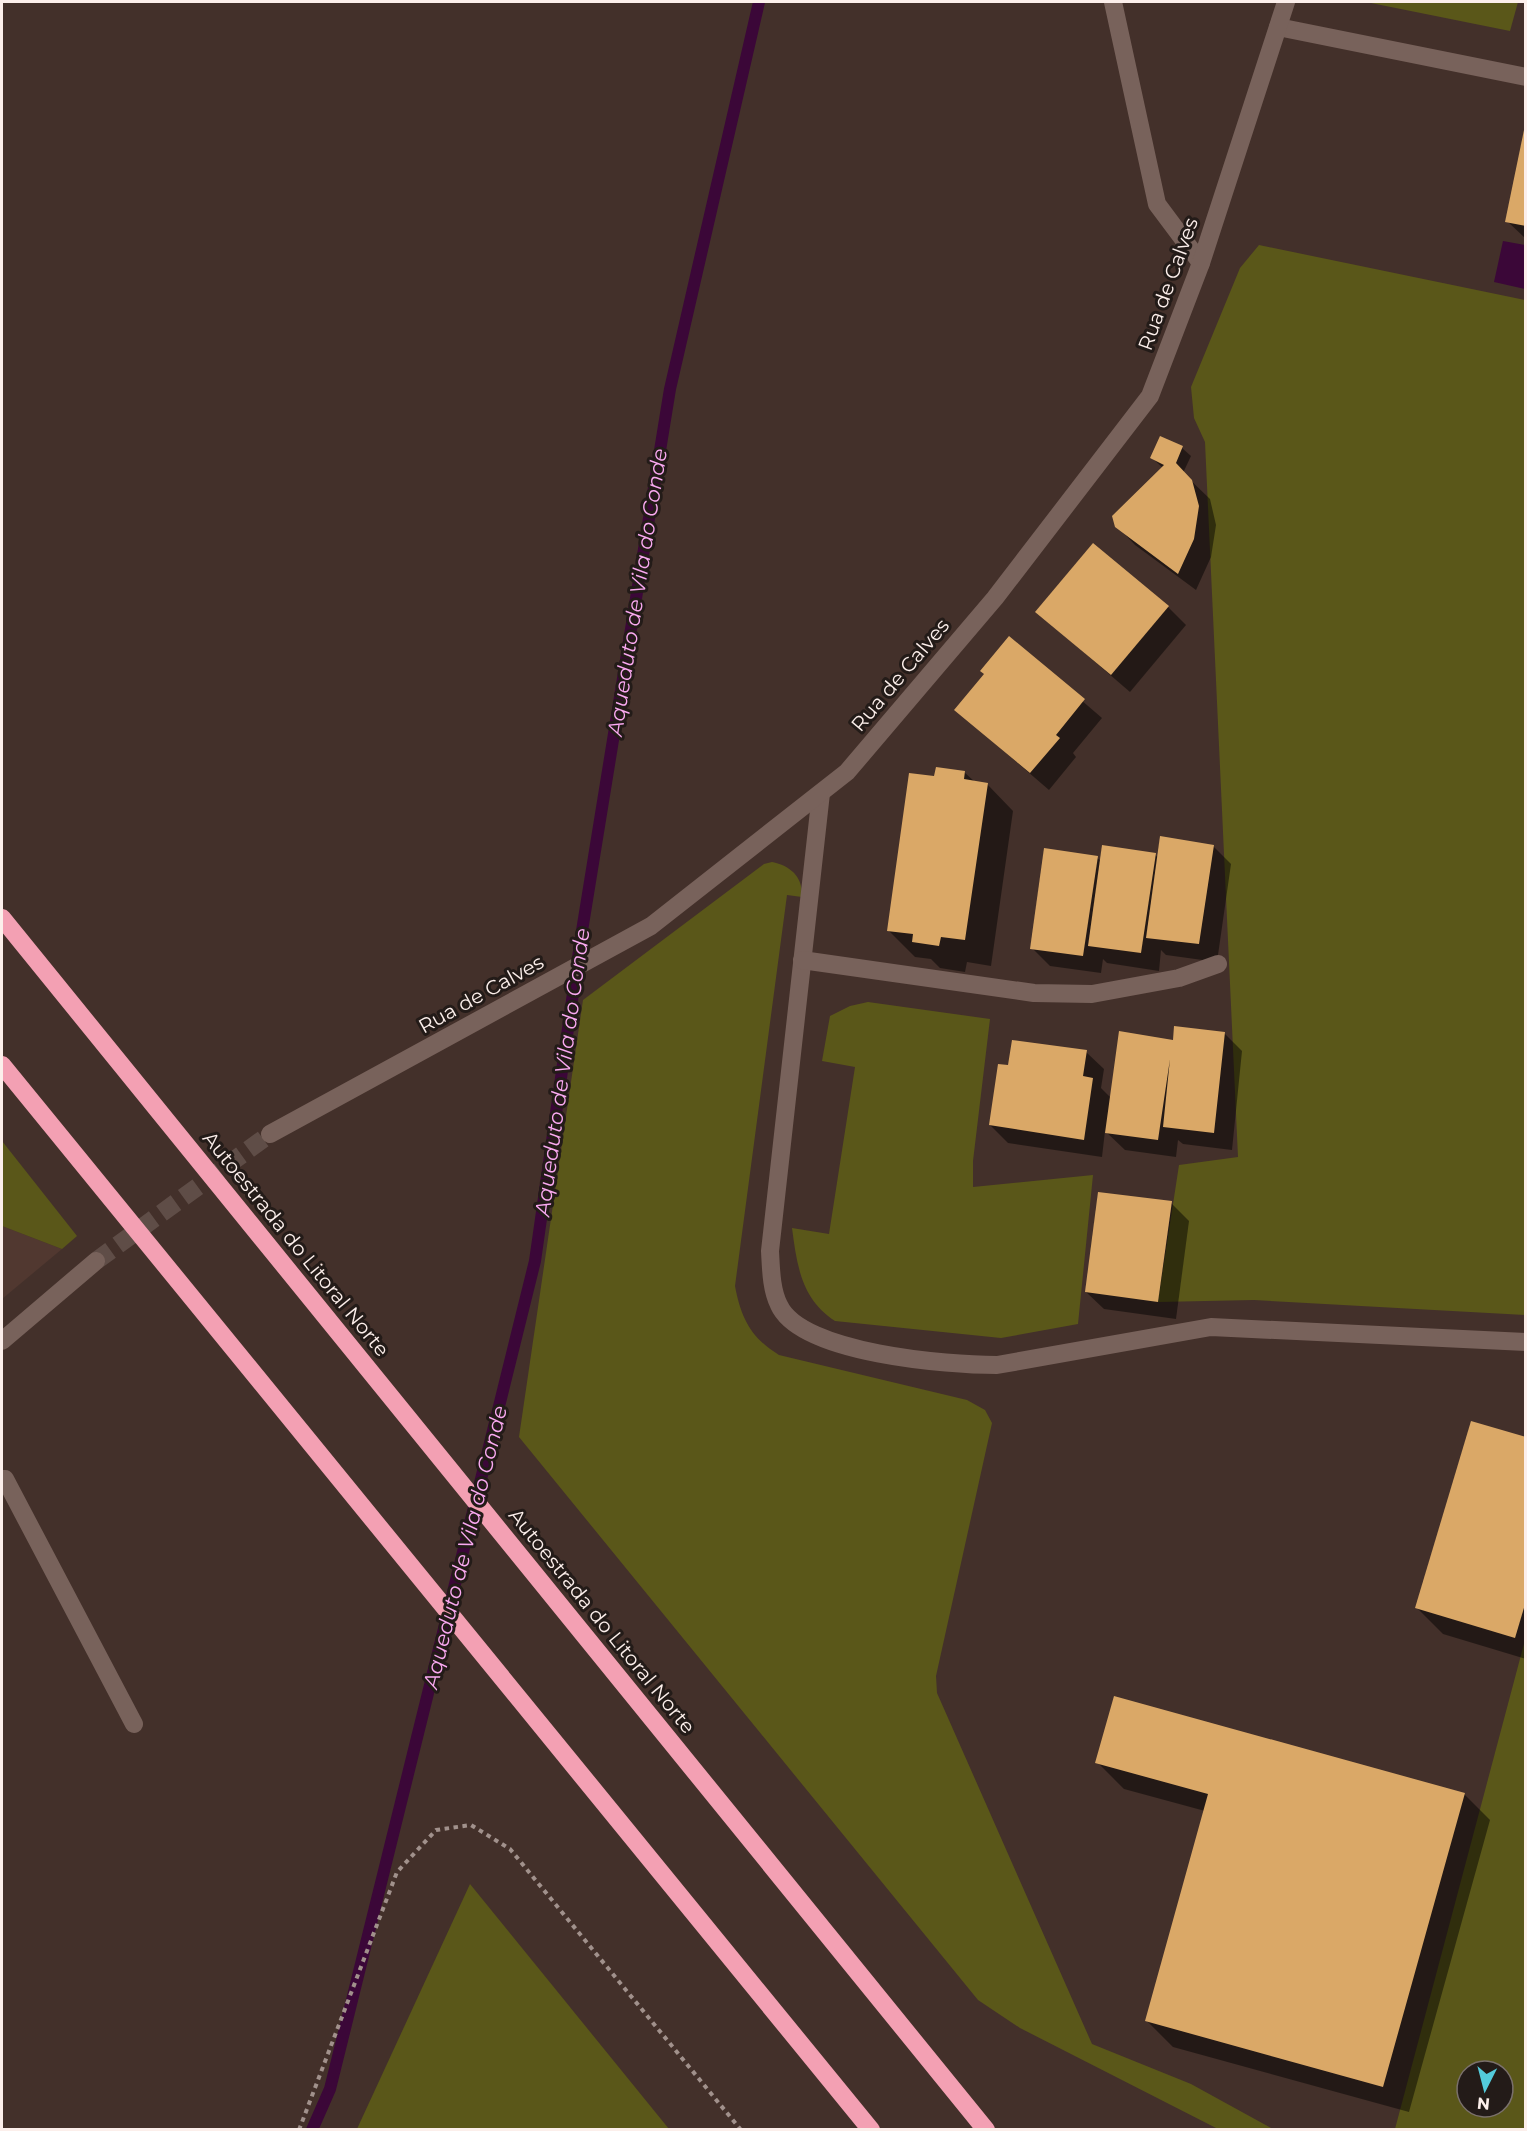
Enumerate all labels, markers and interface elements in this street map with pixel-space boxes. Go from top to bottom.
street label: Rua de Calves [1133,214,1203,354]
water label: Aqueduto de Vila do Conde [602,446,672,740]
street label: Rua de Calves [846,614,954,736]
water label: Aqueduto de Vila do Conde [529,926,595,1220]
street label: Rua de Calves [414,950,548,1038]
street label: Autoestrada do Litoral Norte [198,1127,394,1361]
water label: Aqueduto de Vila do Conde [417,1403,512,1693]
street label: Autoestrada do Litoral Norte [504,1504,700,1738]
north arrow [1455,2059,1515,2119]
text: N [1476,2093,1491,2114]

